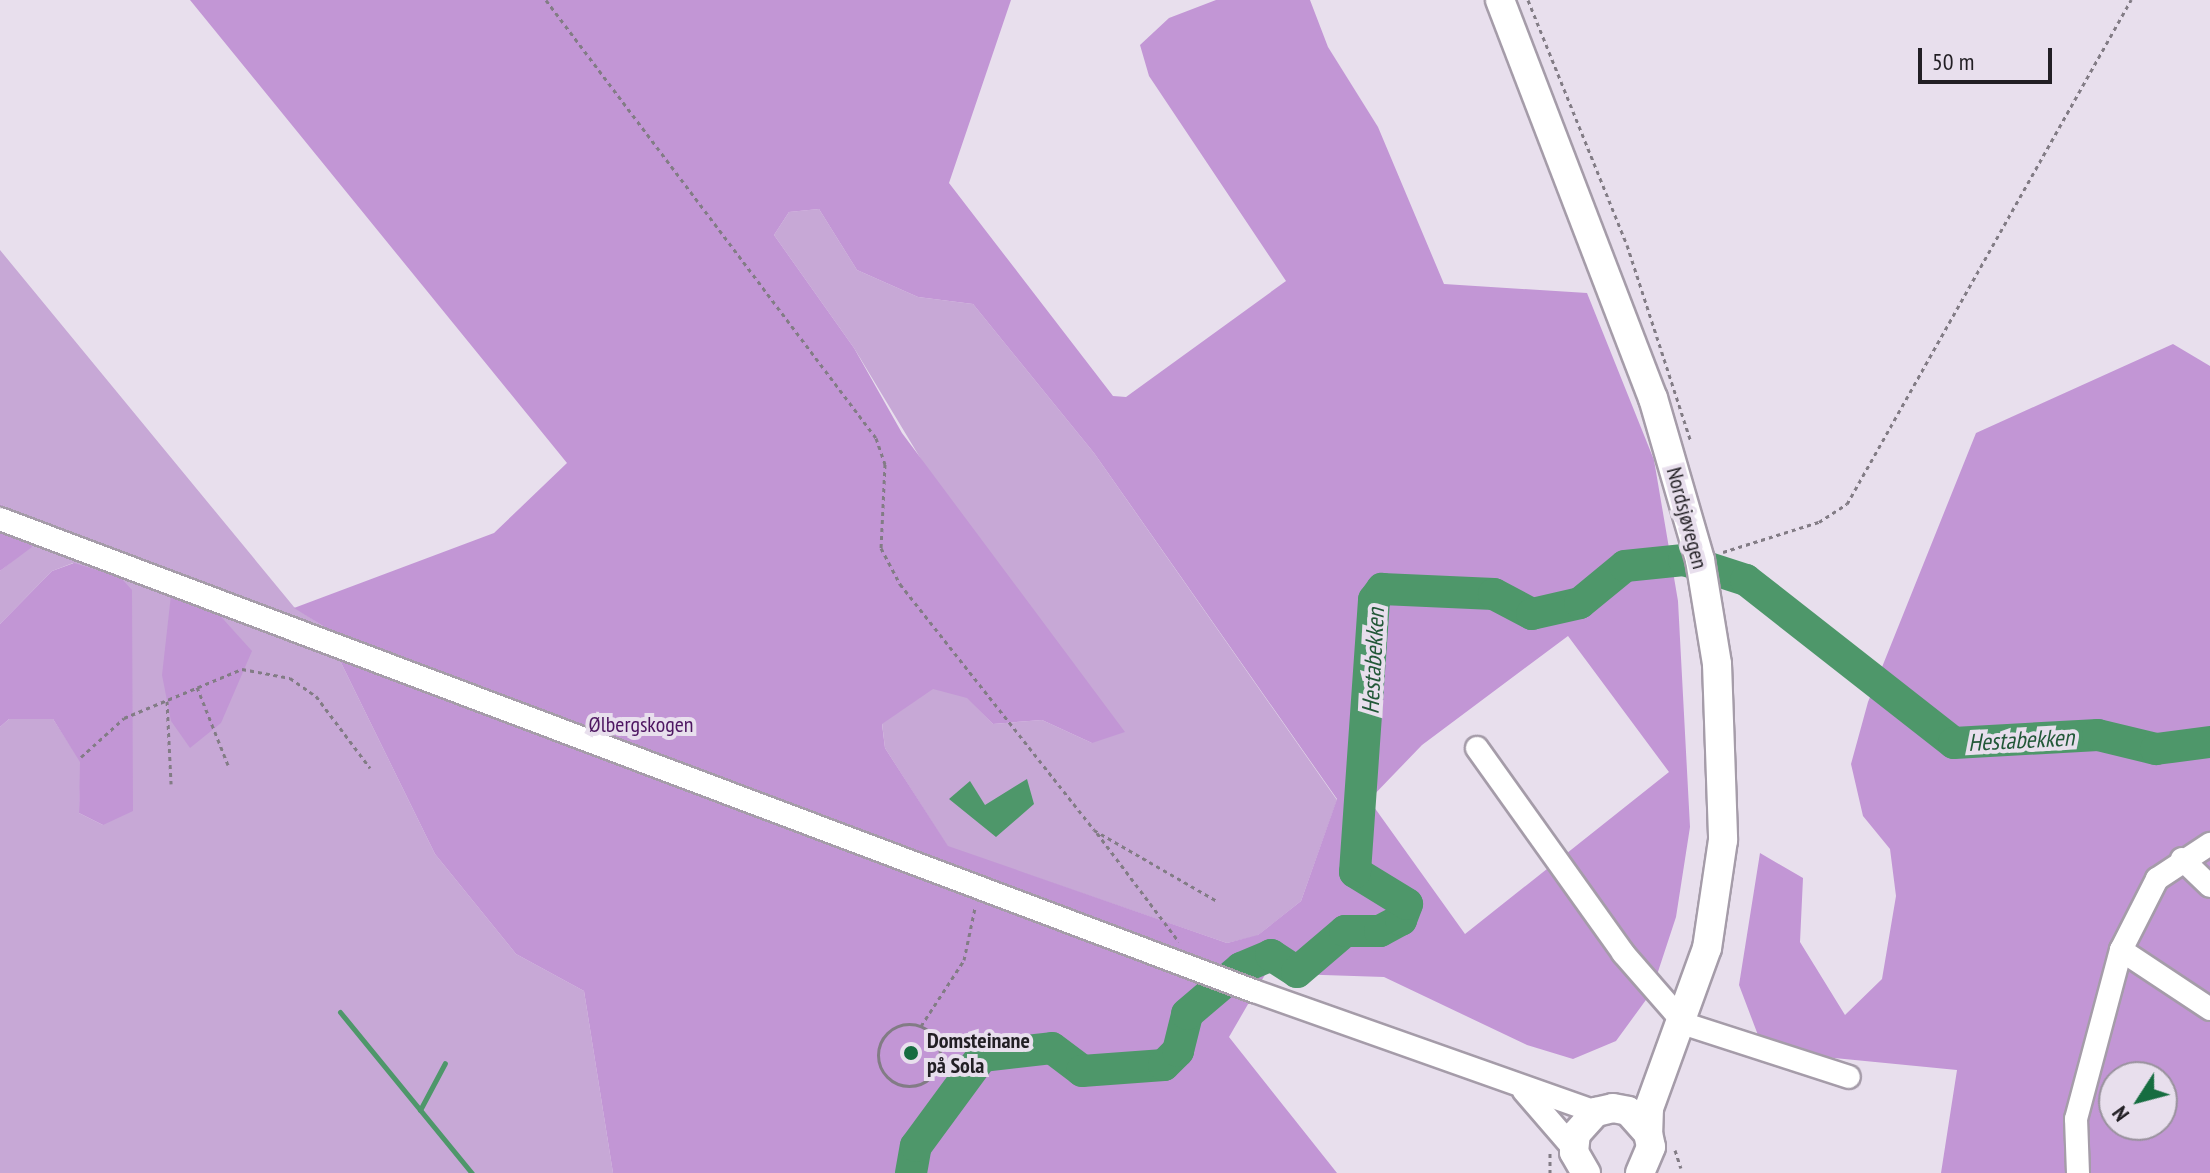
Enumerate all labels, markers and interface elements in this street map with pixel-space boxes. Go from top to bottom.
scale bar [1922,32,2056,82]
text: 50 m [1932,46,1974,77]
street label: Nordsjøvegen [1661,464,1713,572]
water label: Hestabekken [1356,607,1390,715]
park label: Ølbergskogen [589,712,693,738]
water label: Hestabekken [1967,723,2075,757]
place label: Domsteinane på Sola [927,1027,1030,1078]
marker: Domsteinane på Sola [902,1044,920,1062]
north arrow [2098,1061,2178,1141]
text: N [2105,1101,2135,1127]

